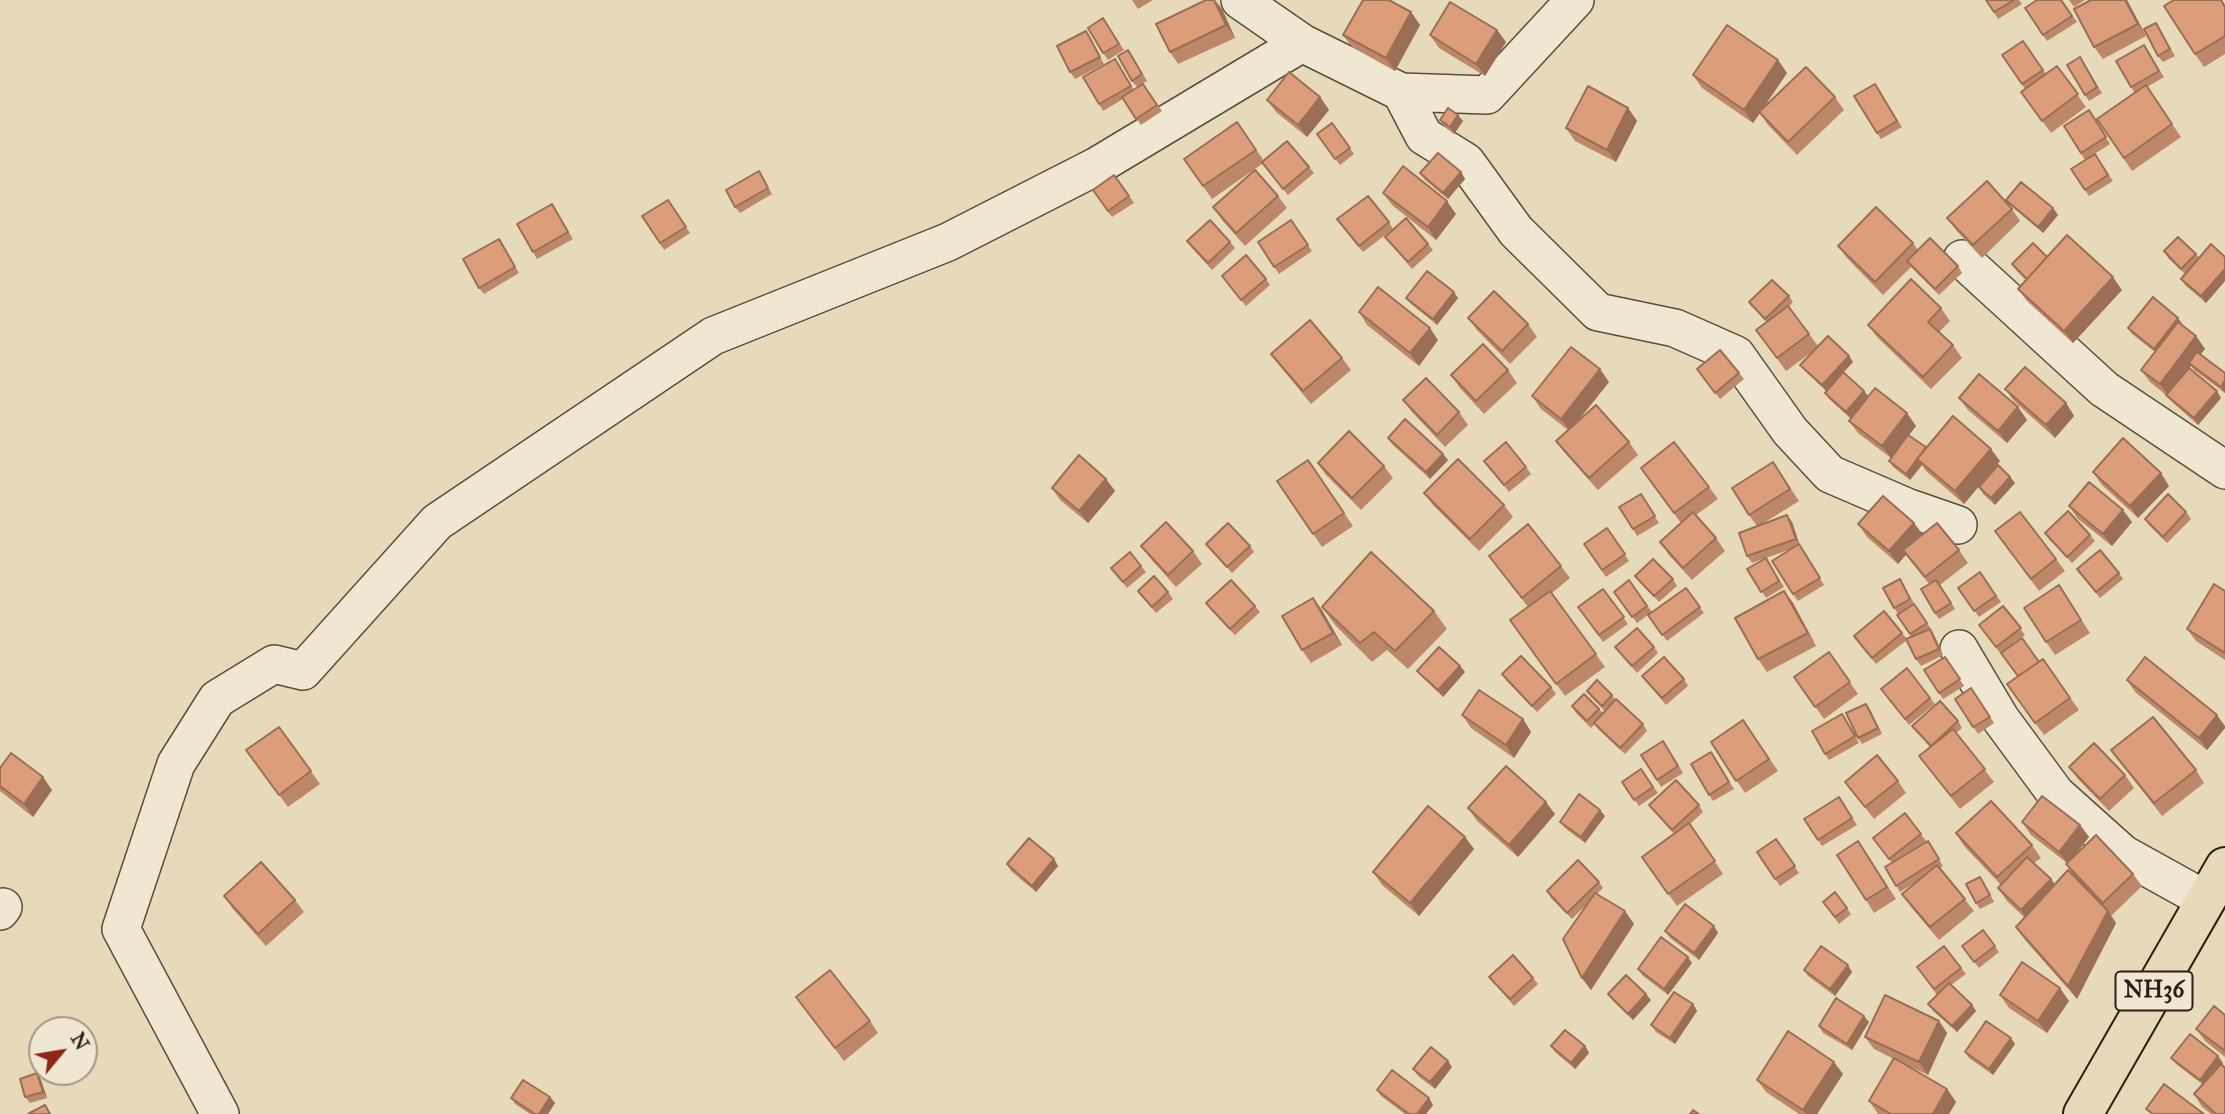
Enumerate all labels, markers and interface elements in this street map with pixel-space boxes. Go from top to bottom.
road number: NH36 [2116,972,2192,1010]
north arrow [28,1016,98,1086]
text: N [66,1029,94,1054]

